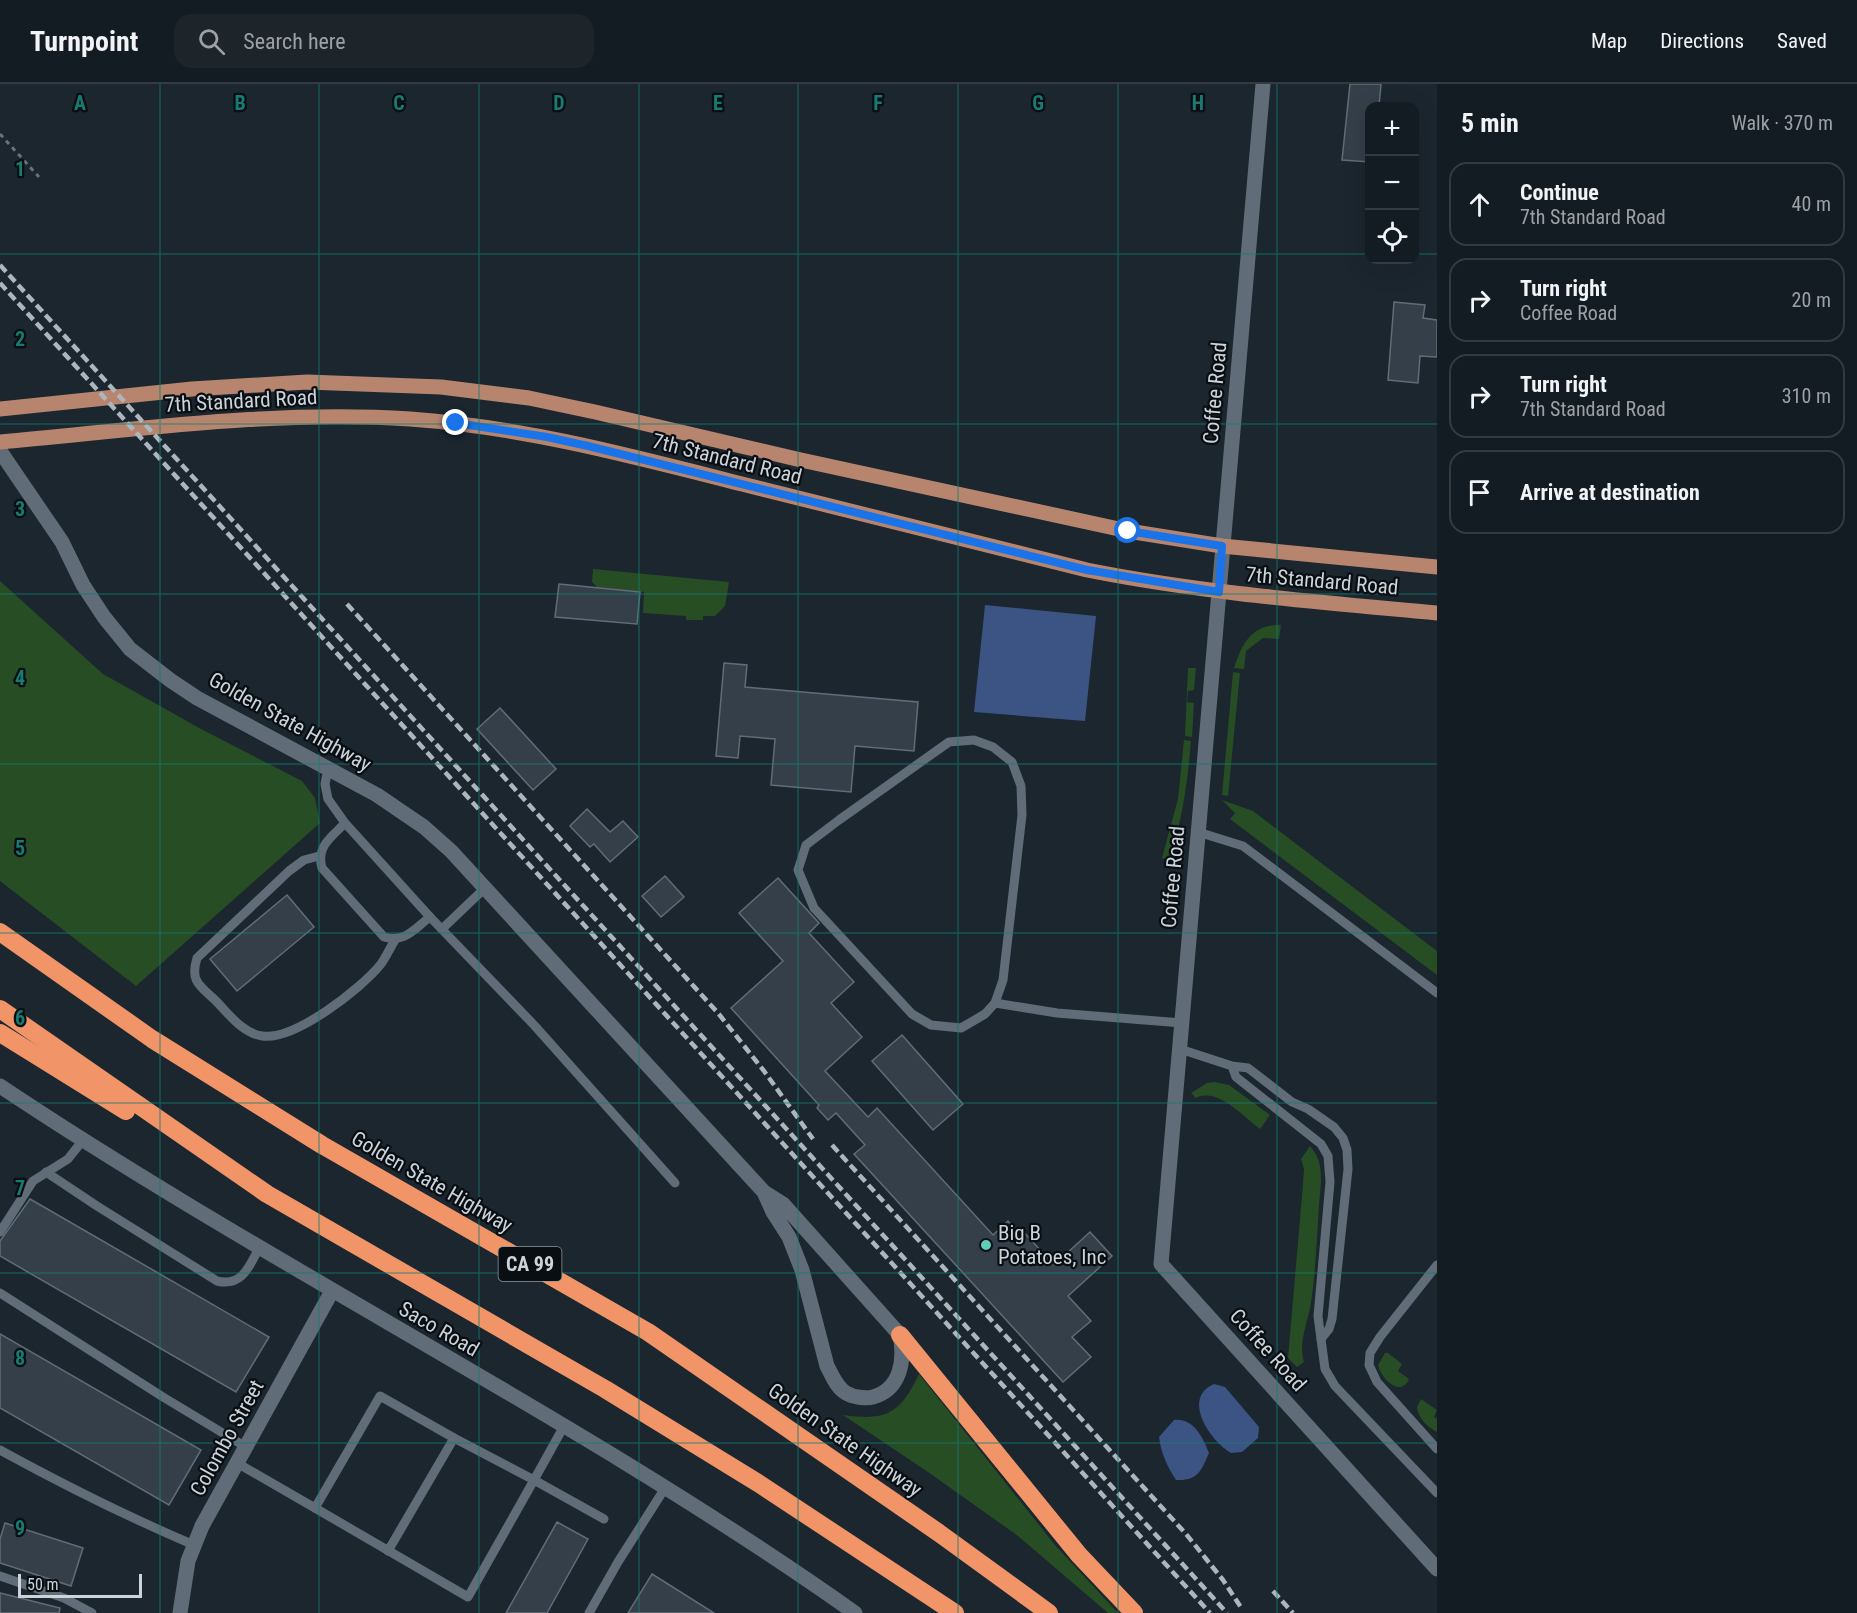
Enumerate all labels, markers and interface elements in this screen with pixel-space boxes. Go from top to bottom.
search box [174,14,594,68]
text: Turnpoint [30,25,138,58]
icon: search [195,25,228,58]
text: Search here [243,29,346,54]
text: Map [1591,29,1627,53]
text: Directions [1660,29,1744,53]
text: Saved [1777,29,1827,53]
text: A [74,91,86,115]
text: B [234,91,246,115]
text: C [393,91,405,115]
text: D [553,91,565,115]
text: E [713,91,723,115]
text: F [873,91,883,115]
text: G [1032,91,1044,115]
text: H [1192,91,1204,115]
map controls [1365,102,1419,264]
button: + [1365,102,1419,156]
text: 5 min [1461,108,1519,138]
text: Walk · 370 m [1732,111,1833,135]
button: − [1365,156,1419,210]
text: 1 [15,157,25,181]
text: Continue [1520,180,1599,205]
icon: ahead [1463,188,1496,221]
text: 40 m [1792,192,1831,216]
text: 7th Standard Road [1520,205,1666,229]
button: locate [1365,210,1419,264]
text: Turn right [1520,276,1607,301]
icon: right [1463,284,1496,317]
text: 20 m [1792,288,1831,312]
text: Coffee Road [1520,301,1617,325]
text: 2 [15,327,25,351]
street label: Coffee Road [1199,341,1231,445]
text: Turn right [1520,372,1607,397]
icon: right [1463,380,1496,413]
text: 310 m [1782,384,1831,408]
street label: 7th Standard Road [164,385,318,417]
text: 7th Standard Road [1520,397,1666,421]
route end [442,409,468,435]
street label: 7th Standard Road [650,429,804,489]
icon: arrive [1463,476,1496,509]
text: Arrive at destination [1520,480,1700,505]
text: 3 [15,497,25,521]
route start [1114,517,1140,543]
street label: 7th Standard Road [1245,562,1399,600]
text: 4 [15,666,25,690]
street label: Golden State Highway [205,667,375,777]
street label: Coffee Road [1157,825,1189,929]
text: 5 [15,836,25,860]
text: 6 [15,1006,25,1030]
street label: Golden State Highway [347,1126,517,1238]
text: 7 [15,1176,25,1200]
place label: Big B Potatoes, Inc [998,1221,1106,1269]
marker: Big B Potatoes, Inc [979,1238,993,1252]
road number: CA 99 [498,1247,562,1281]
street label: Saco Road [395,1297,483,1361]
street label: Coffee Road [1225,1304,1311,1396]
text: 8 [15,1346,25,1370]
street label: Colombo Street [185,1376,269,1500]
street label: Golden State Highway [764,1378,927,1502]
text: 9 [15,1516,25,1540]
scale bar [18,1571,142,1598]
text: 50 m [27,1575,59,1594]

